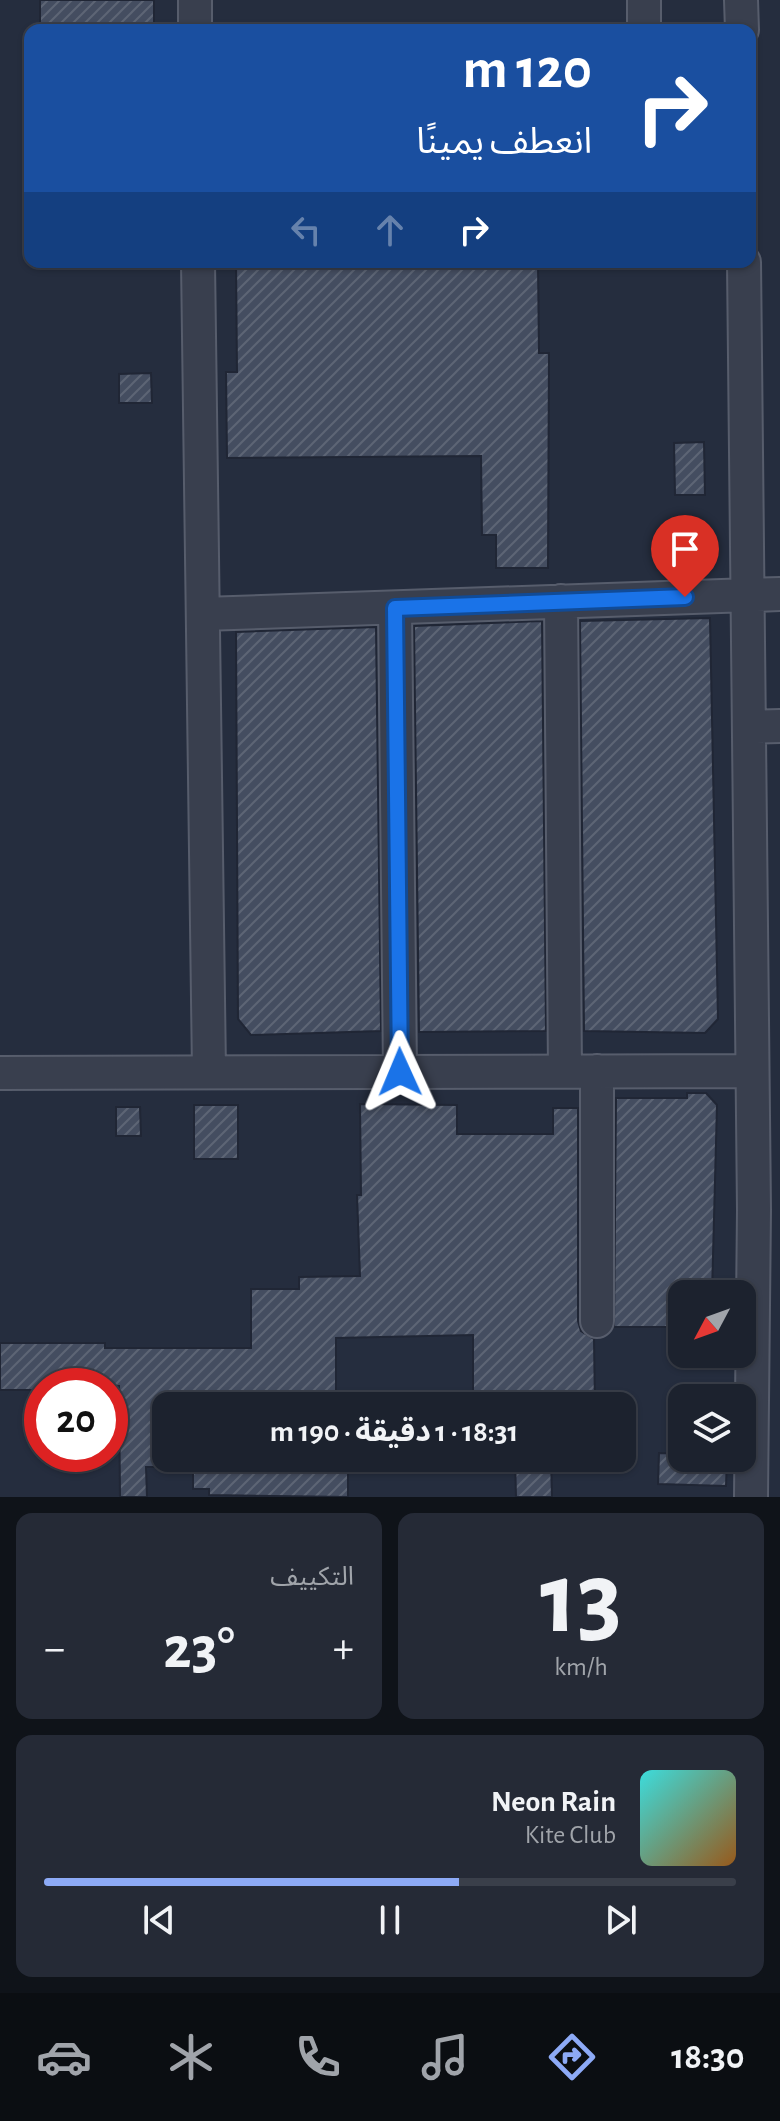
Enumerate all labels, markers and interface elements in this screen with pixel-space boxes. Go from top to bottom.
text: 120 m [463,42,592,98]
icon: right [620,56,724,160]
text: انعطف يمينًا [416,124,592,160]
icon: left [284,208,328,252]
icon: ahead [368,208,412,252]
icon: right [452,208,496,252]
pin [651,515,719,597]
icon: arrive [663,527,707,571]
position arrow [358,1030,442,1114]
north arrow [668,1280,756,1368]
map controls [668,1280,756,1472]
speed limit sign: 20 [24,1368,128,1472]
button: layers [668,1384,756,1472]
text: 18:31 · 1 دقيقة · 190 m [270,1417,518,1447]
text: 13 [540,1548,622,1652]
text: التكييف [270,1564,354,1590]
text: 23° [163,1619,235,1679]
text: − [44,1627,65,1671]
text: + [333,1627,354,1671]
text: km/h [554,1654,608,1680]
text: Neon Rain [491,1787,616,1817]
text: Kite Club [525,1822,616,1848]
icon: previous [137,1898,181,1942]
icon: pause [368,1898,412,1942]
icon: next [599,1898,643,1942]
icon: car [36,2029,92,2085]
icon: climate [163,2029,219,2085]
icon: phone [290,2029,346,2085]
icon: music [417,2029,473,2085]
icon: directions [544,2029,600,2085]
text: 18:30 [671,2039,744,2075]

